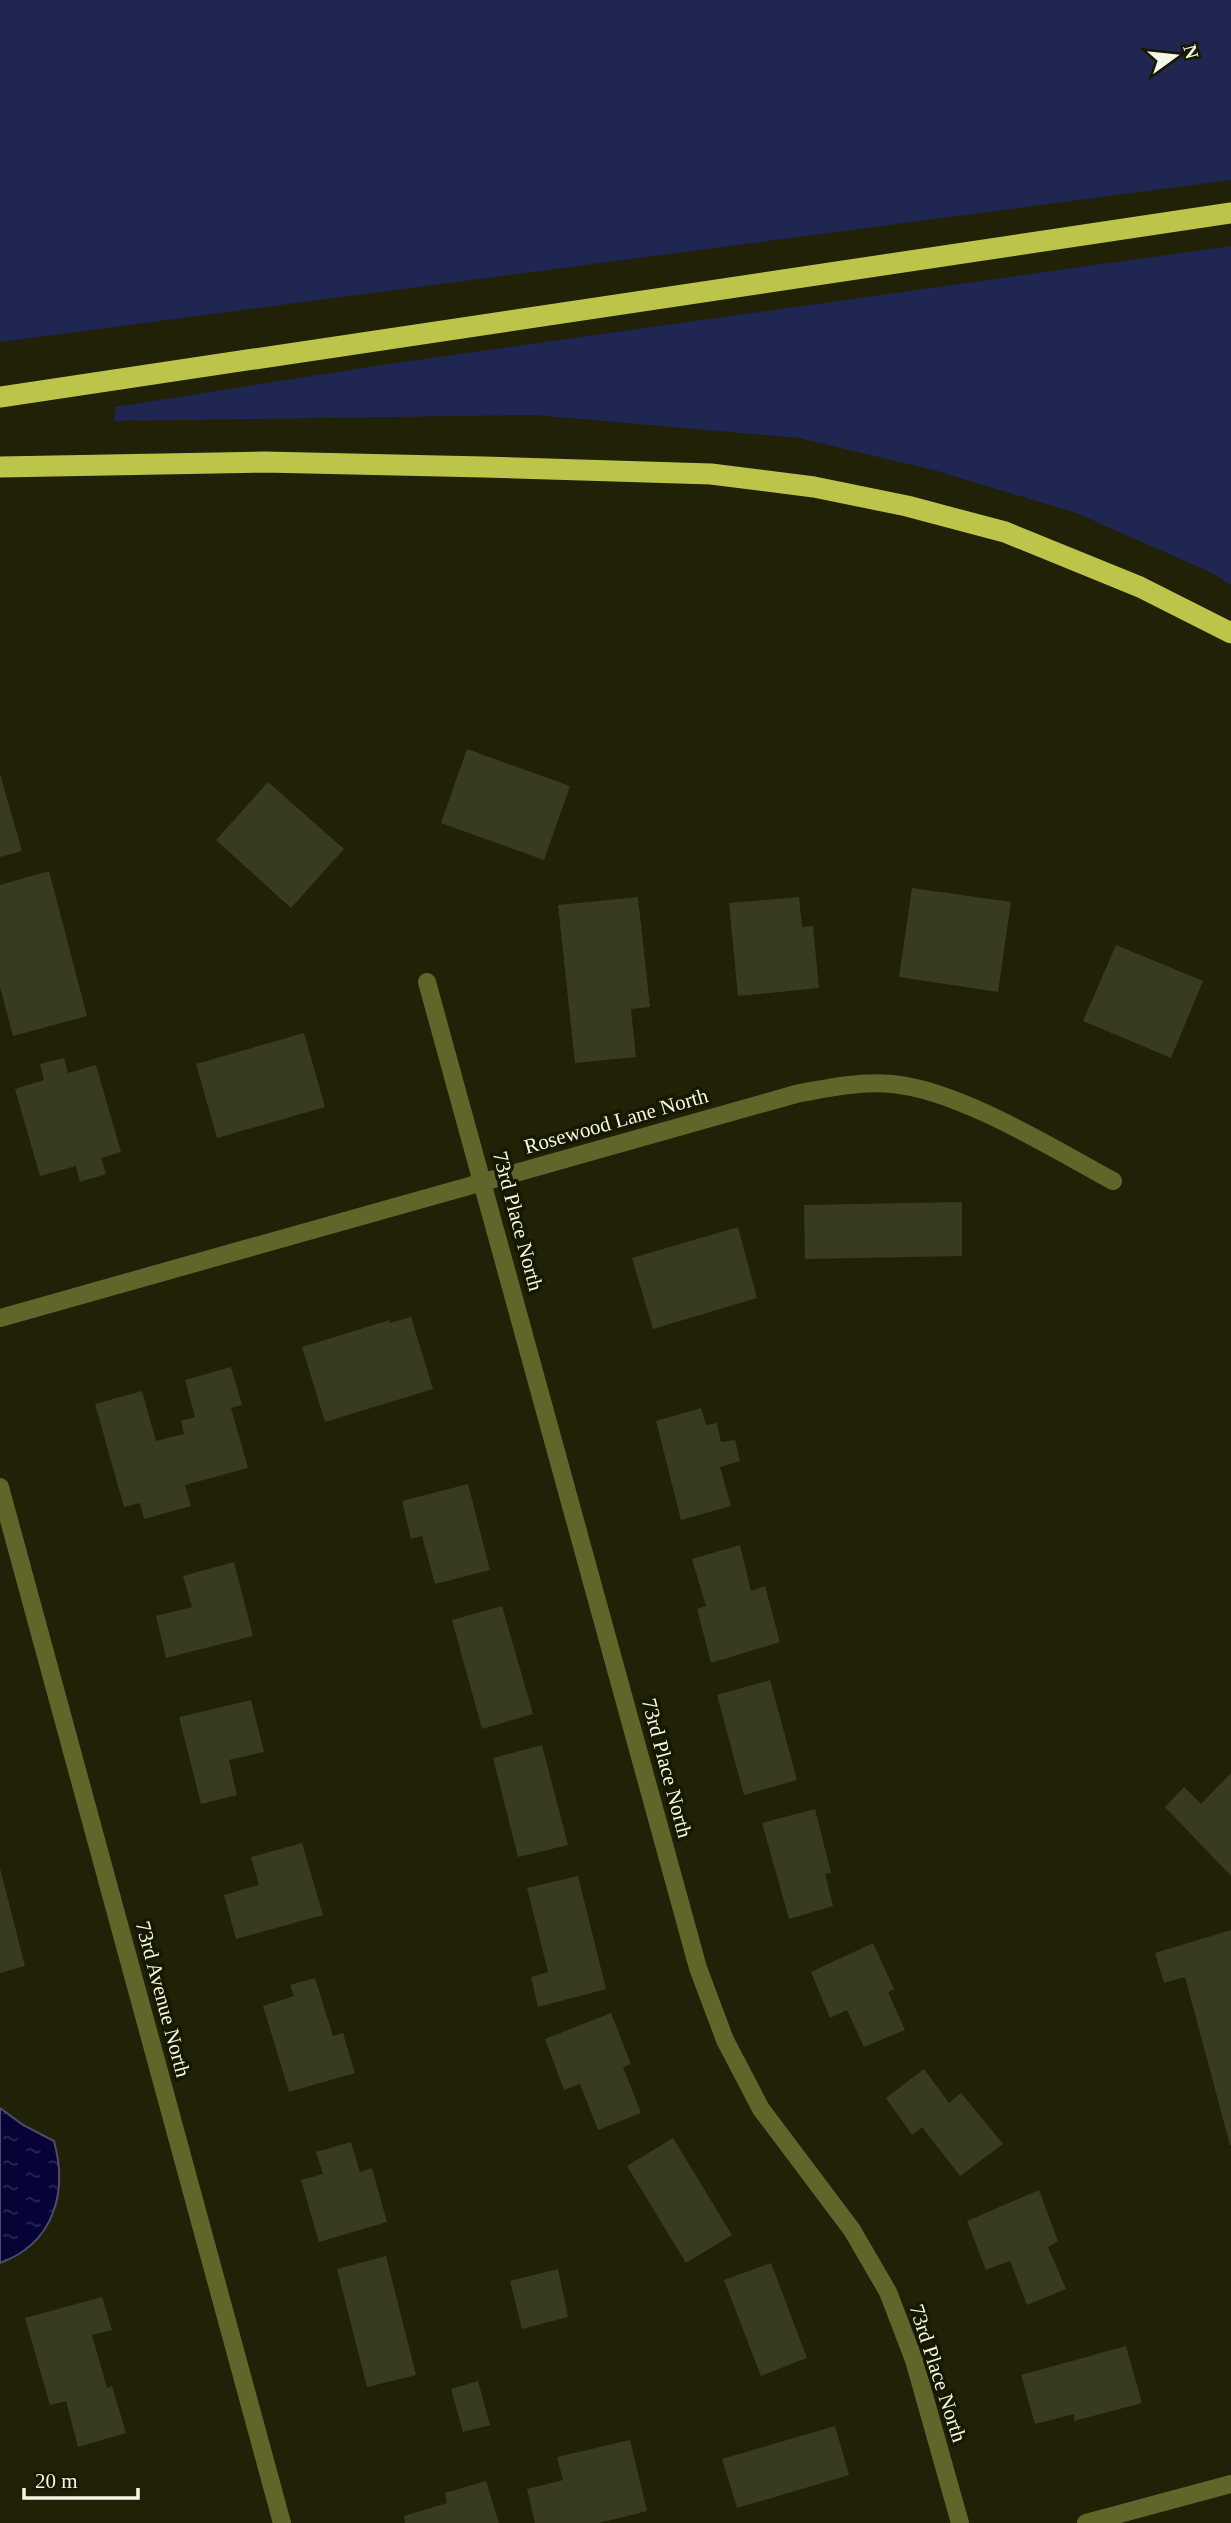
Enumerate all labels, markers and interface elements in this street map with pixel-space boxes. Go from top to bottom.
north arrow [1140,21,1210,91]
text: N [1179,42,1203,61]
street label: Rosewood Lane North [521,1083,711,1159]
street label: 73rd Place North [488,1149,548,1294]
street label: 73rd Place North [637,1696,697,1841]
street label: 73rd Avenue North [131,1918,196,2080]
street label: 73rd Place North [904,2301,972,2445]
scale bar [24,2456,138,2500]
text: 20 m [35,2469,78,2493]

